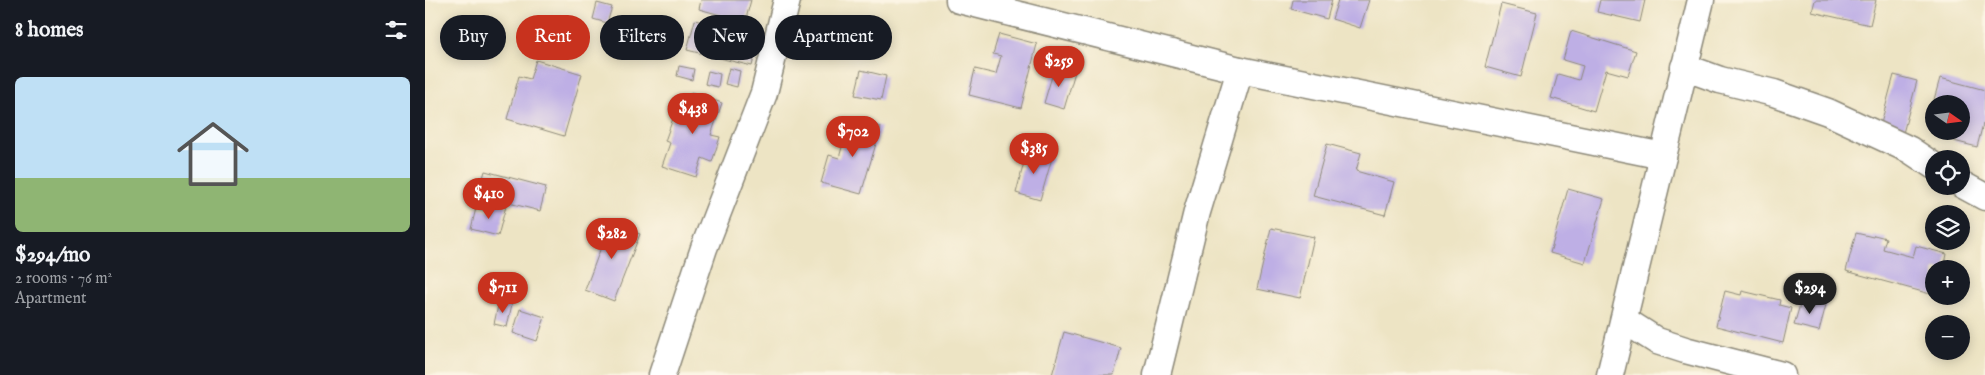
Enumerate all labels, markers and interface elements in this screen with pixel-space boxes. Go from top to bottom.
chip: Buy [440,15,506,60]
chip: Rent [516,15,590,60]
chip: Filters [600,15,684,60]
chip: New [694,15,765,60]
chip: Apartment [775,15,892,60]
icon: filters [382,16,410,44]
text: 8 homes [15,17,83,44]
pin: $259 [1029,46,1089,88]
text: $259 [1044,52,1074,72]
pin: $438 [663,92,723,135]
north arrow [1925,95,1970,140]
map controls [1925,95,1970,360]
text: $438 [679,99,707,119]
icon: home [168,109,258,199]
pin: $702 [823,116,883,158]
text: $702 [837,122,869,142]
pin: $385 [1004,132,1064,175]
text: $385 [1021,139,1047,159]
button: locate [1925,150,1970,195]
pin: $410 [459,178,519,220]
text: $410 [474,184,504,204]
button: layers [1925,205,1970,250]
pin: $282 [582,218,642,260]
text: $282 [597,224,627,244]
text: $294/mo [15,242,90,269]
button: + [1925,260,1970,305]
text: 2 rooms · 76 m² [15,269,112,289]
pin: $711 [473,272,533,314]
pin: $294 [1780,272,1840,315]
text: $711 [489,278,517,298]
text: $294 [1794,279,1826,299]
text: Apartment [15,289,86,309]
button: − [1925,315,1970,360]

